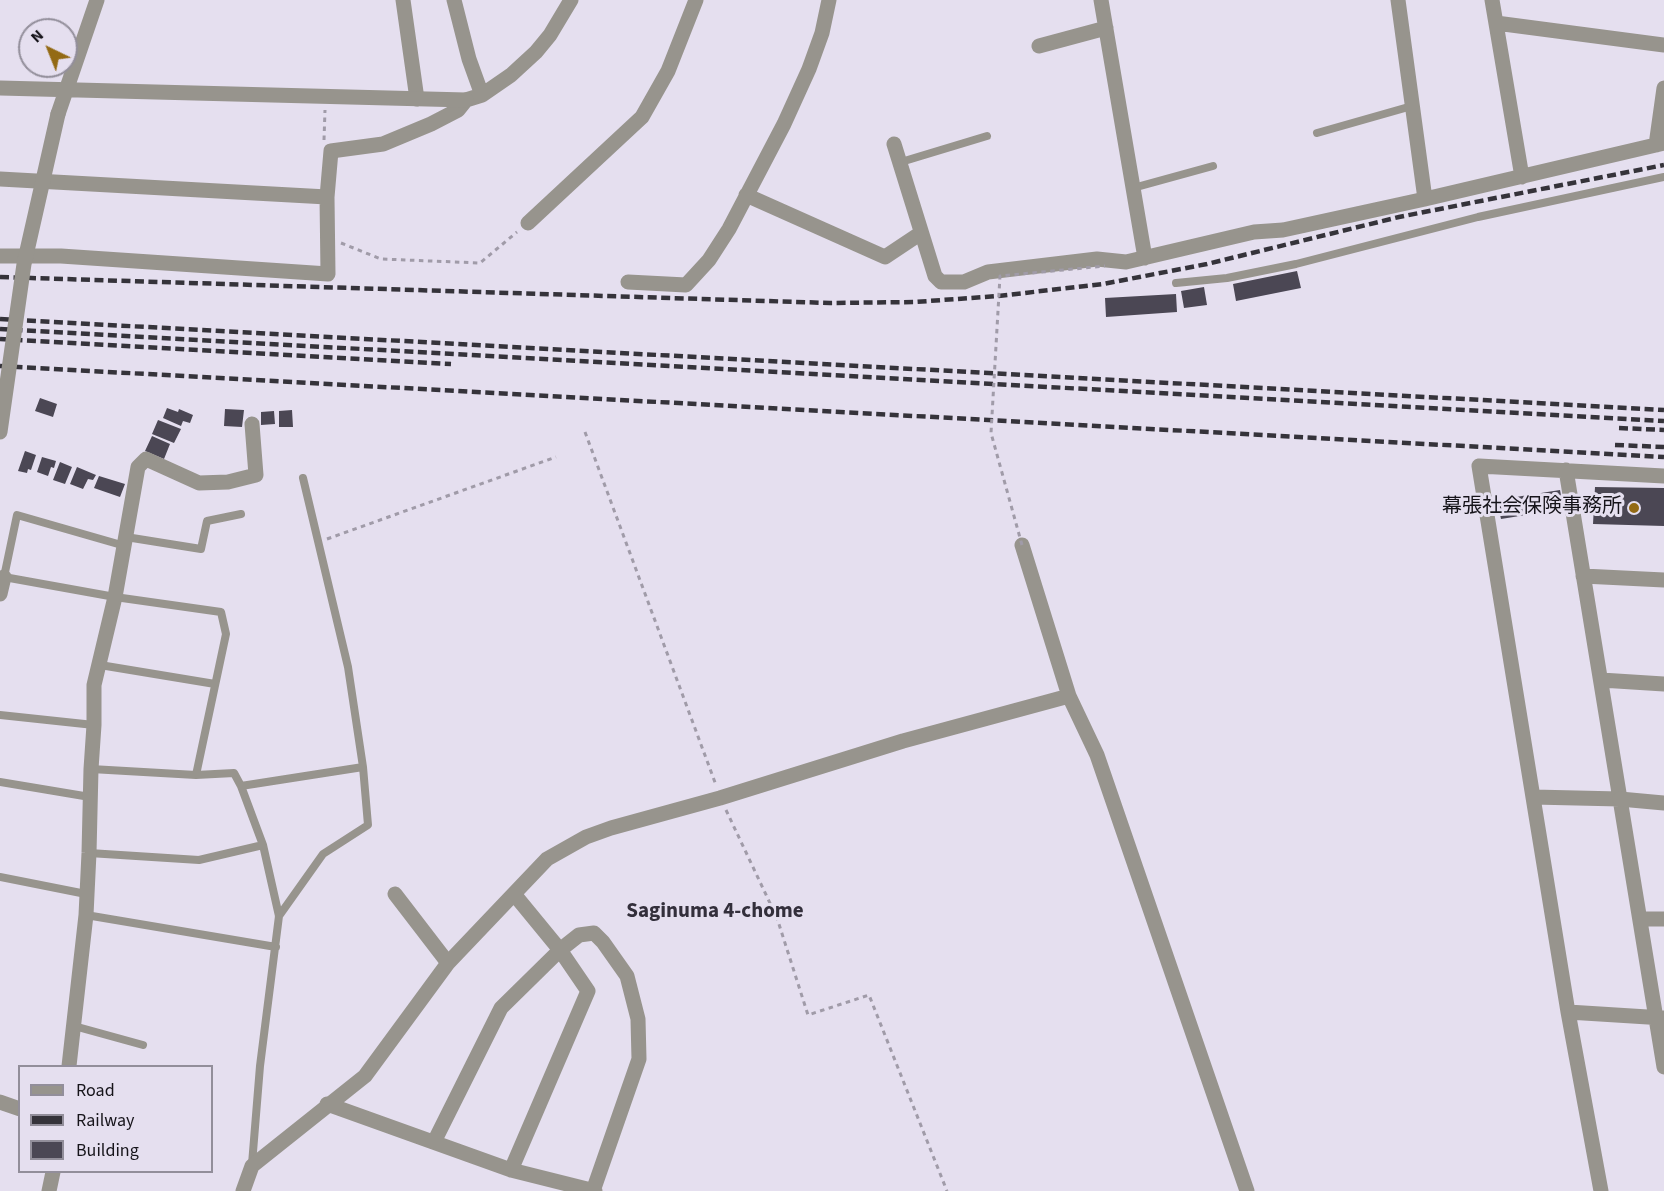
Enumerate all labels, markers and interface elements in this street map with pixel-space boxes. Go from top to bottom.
north arrow [18,18,78,78]
text: N [26,25,48,48]
place label: 幕張社会保険事務所 [1442,496,1622,520]
marker: 幕張社会保険事務所 [1627,501,1641,515]
district label: Saginuma 4-chome [626,899,804,925]
legend [18,1065,213,1173]
text: Road [76,1078,115,1103]
text: Railway [76,1108,135,1133]
text: Building [76,1138,139,1163]

